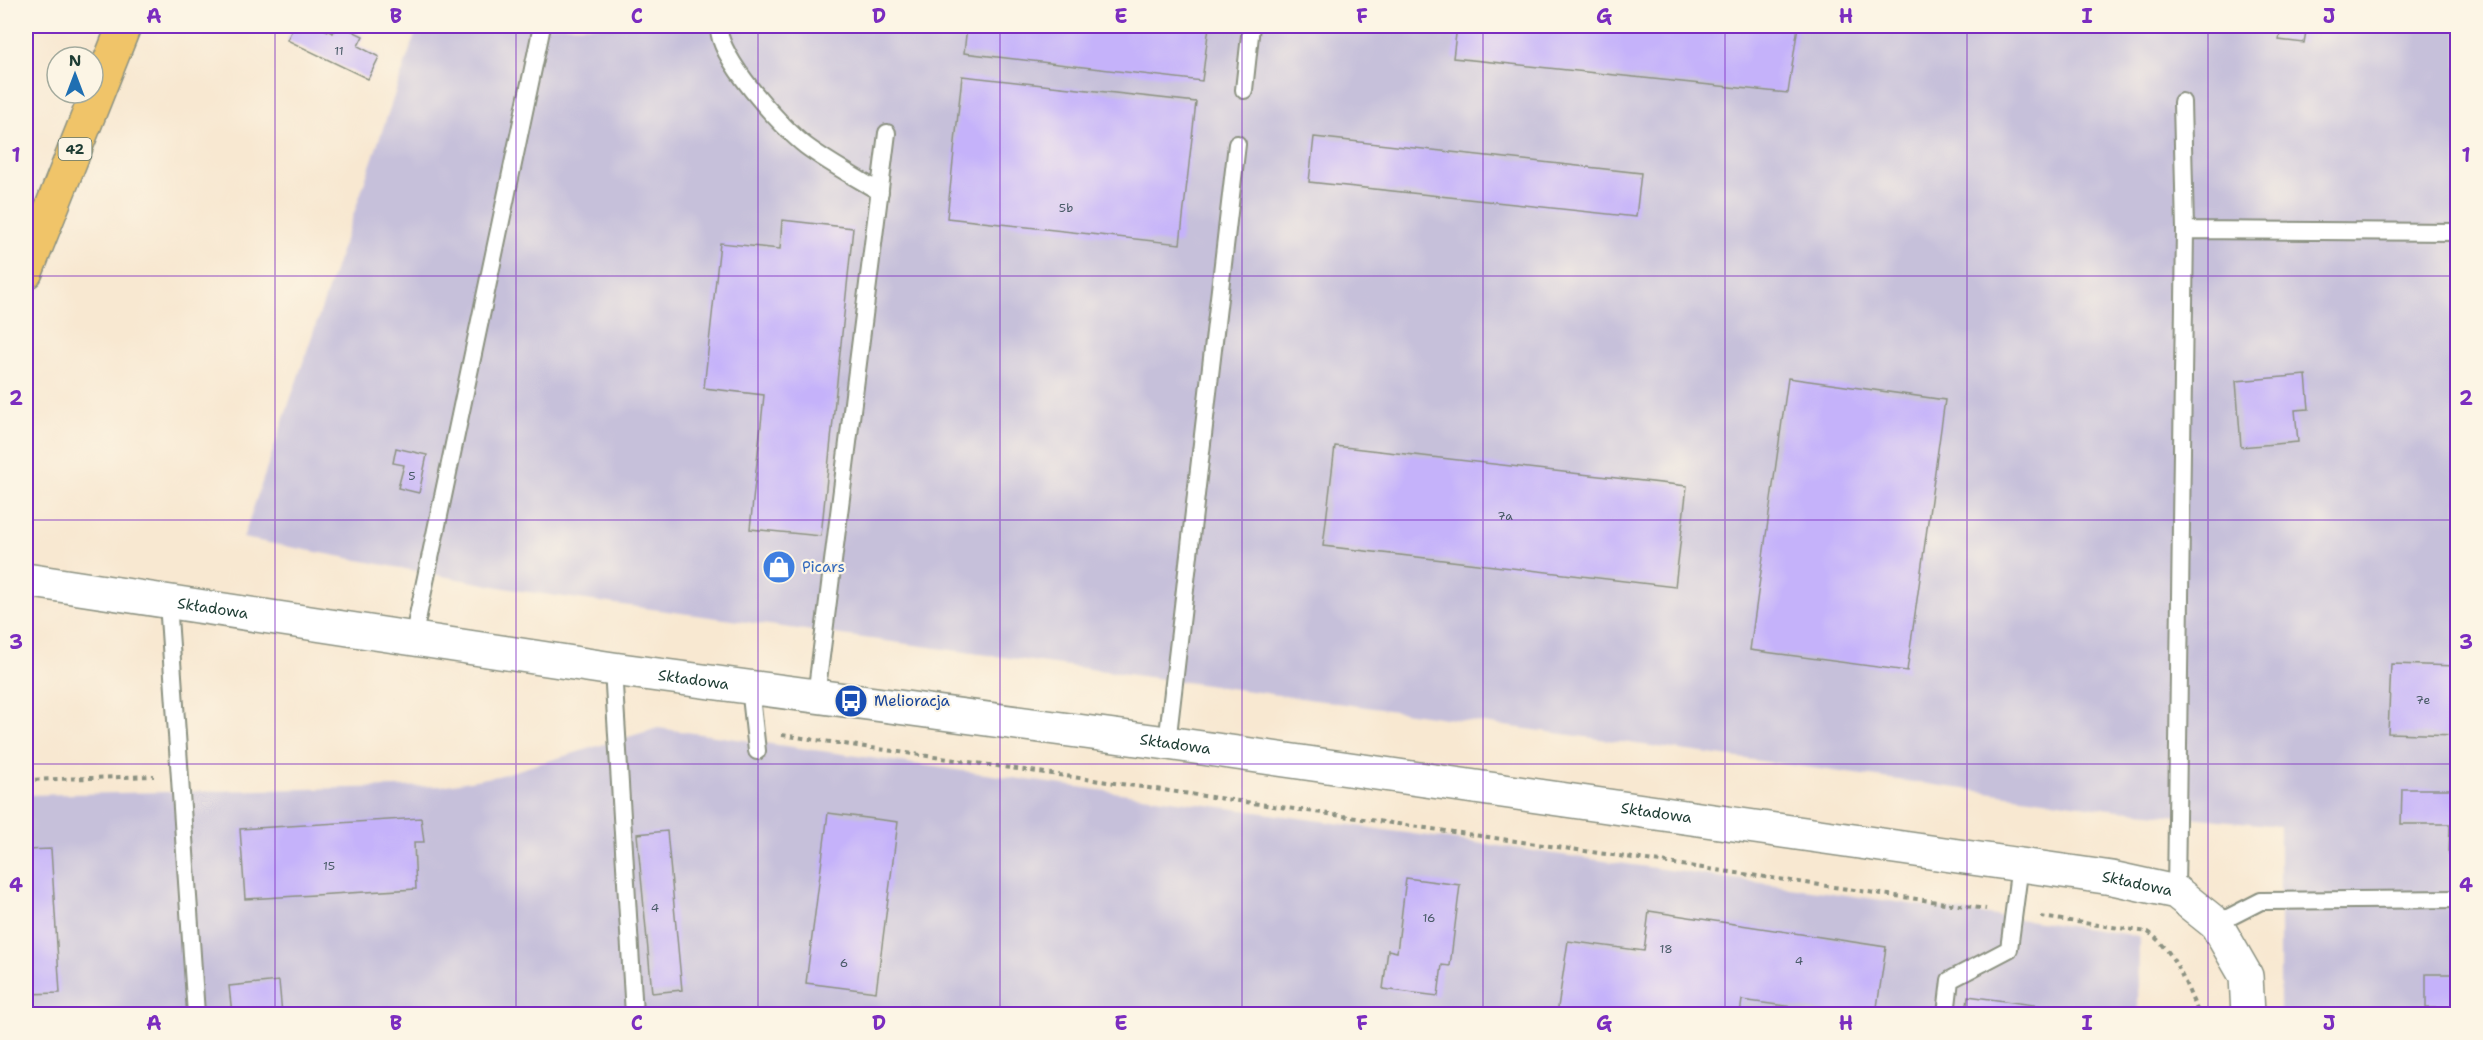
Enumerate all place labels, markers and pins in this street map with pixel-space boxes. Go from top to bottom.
shop icon: Picars [761,549,797,585]
place label: Picars [802,557,845,577]
bus stop icon: Melioracja [833,683,869,719]
place label: Melioracja [874,691,951,711]

